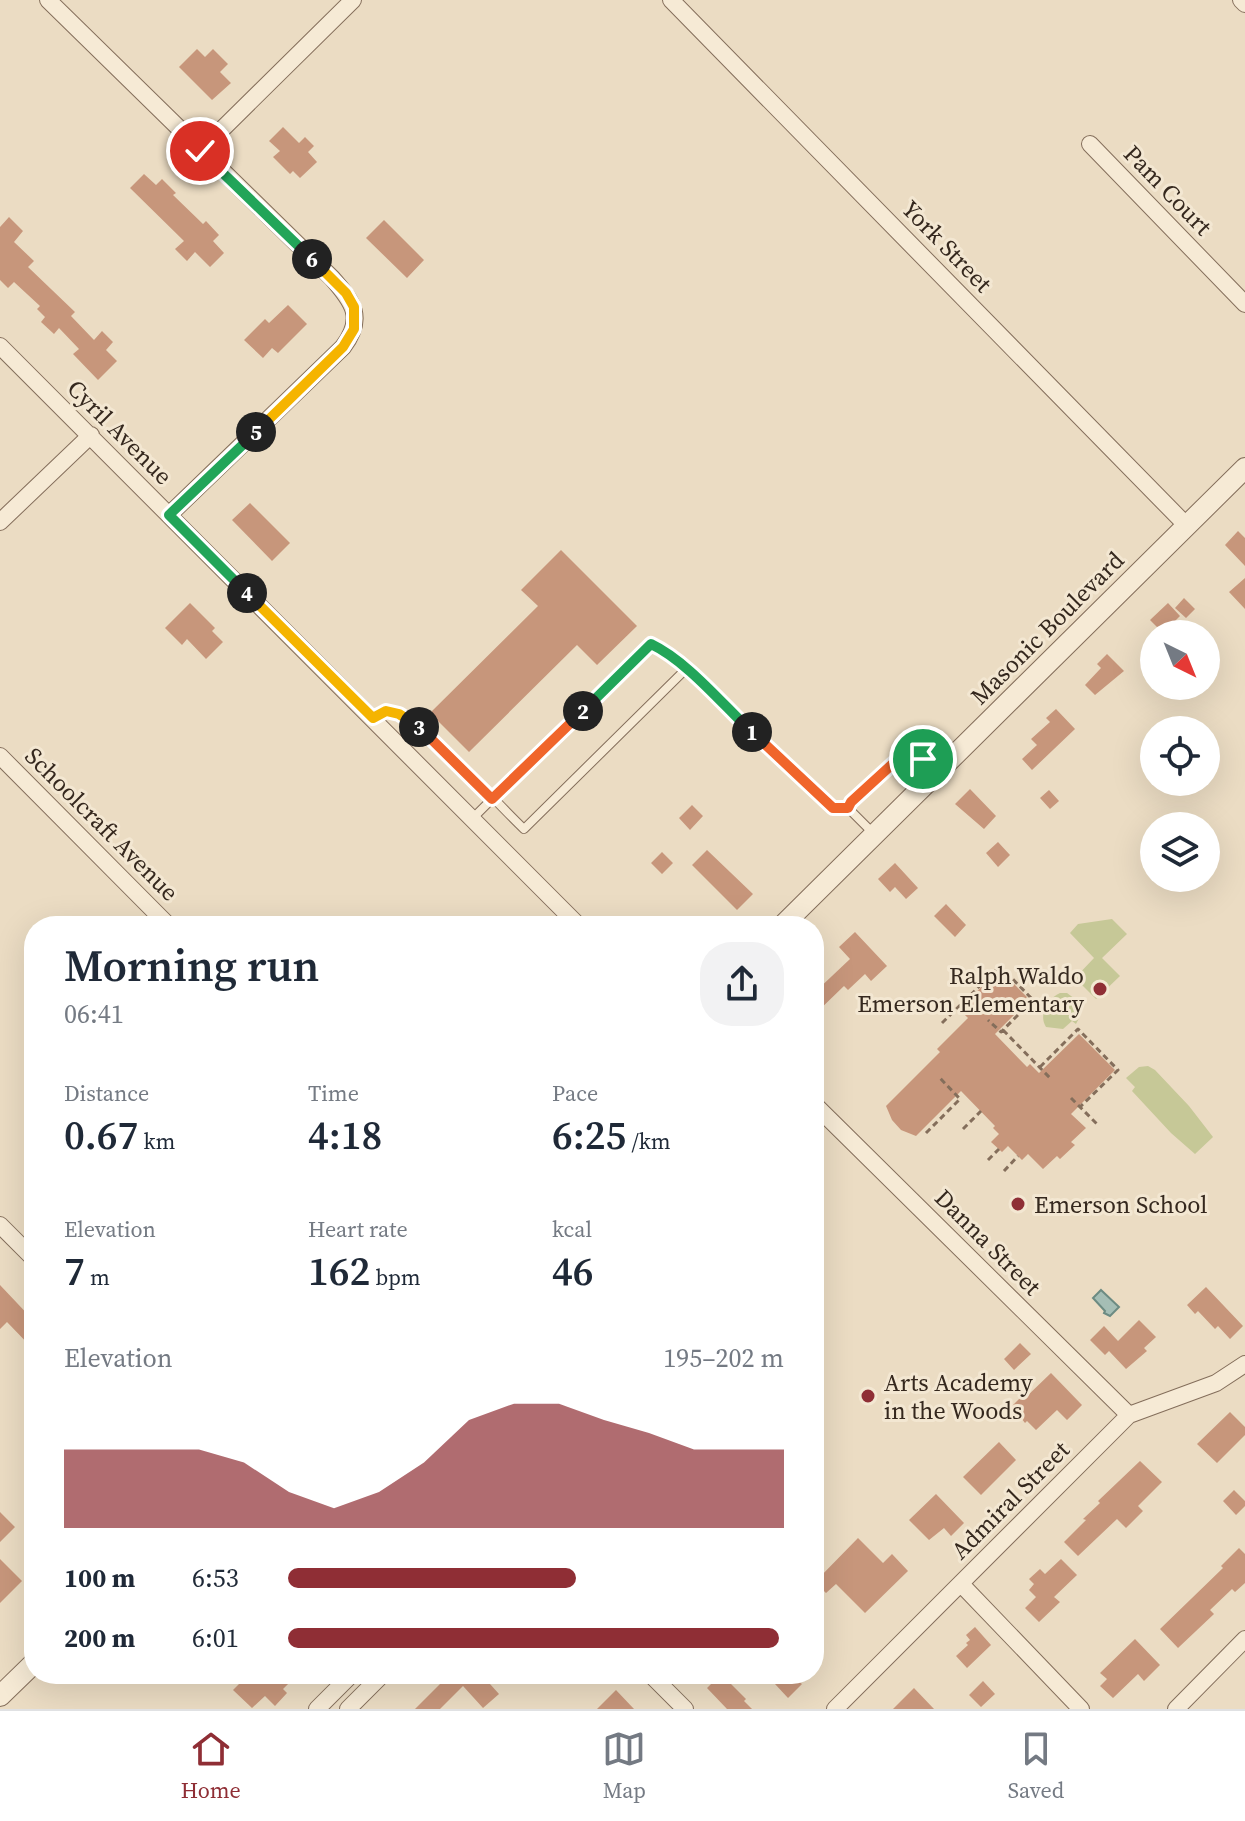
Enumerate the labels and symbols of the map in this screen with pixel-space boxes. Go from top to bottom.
pin [166,117,234,185]
street label: Pam Court [1117,138,1220,243]
street label: York Street [895,193,1000,300]
pin: 6 [292,239,332,279]
street label: Cyril Avenue [60,372,180,492]
pin: 5 [236,412,276,452]
street label: Masonic Boulevard [963,544,1131,712]
pin: 4 [227,573,267,613]
north arrow [1140,620,1220,700]
pin: 2 [563,691,603,731]
pin: 3 [399,707,439,747]
pin: 1 [732,712,772,752]
pin [889,725,957,793]
street label: Schoolcraft Avenue [18,740,186,908]
place label: Ralph Waldo Emerson Elementary [857,959,1085,1020]
marker: Ralph Waldo Emerson Elementary [1091,980,1109,998]
street label: Danna Street [928,1182,1049,1303]
place label: Emerson School [1034,1188,1207,1221]
marker: Emerson School [1009,1195,1027,1213]
place label: Arts Academy in the Woods [884,1366,1033,1427]
marker: Arts Academy in the Woods [859,1387,877,1405]
street label: Admiral Street [944,1433,1077,1566]

